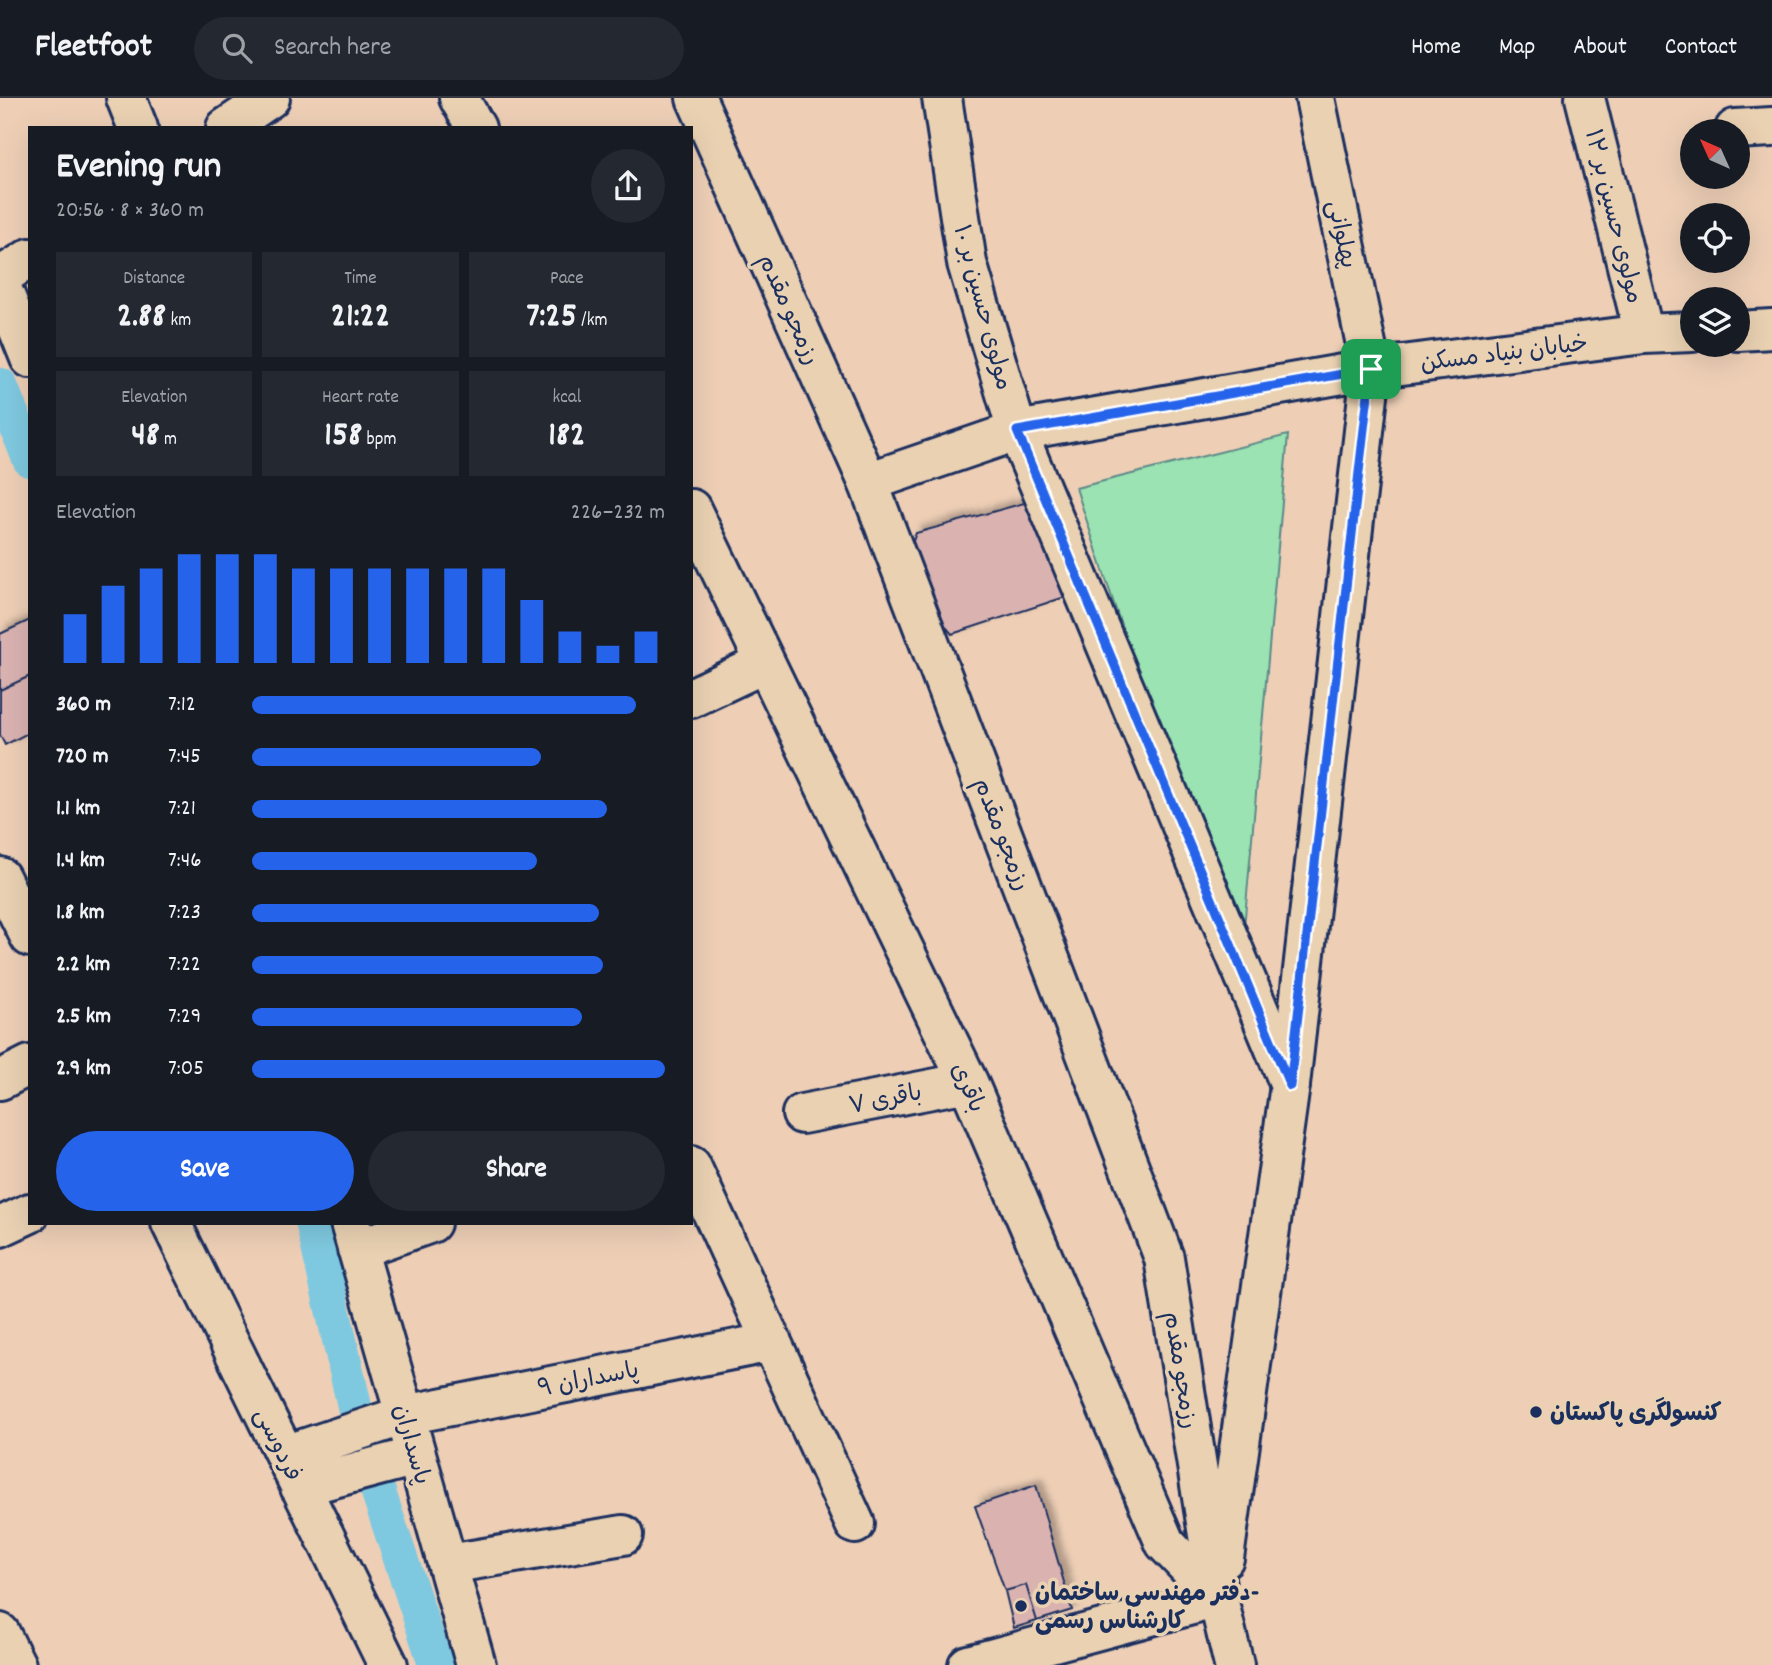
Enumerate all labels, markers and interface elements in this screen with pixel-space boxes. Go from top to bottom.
search box [194,17,684,80]
text: Fleetfoot [35,25,152,72]
icon: search [218,29,256,67]
text: Search here [274,30,391,67]
text: Home [1411,31,1461,65]
text: Map [1499,31,1535,65]
text: About [1573,31,1627,65]
text: Contact [1665,31,1737,65]
north arrow [1680,119,1750,189]
map controls [1680,119,1750,357]
street label: مولوی حسین بر ۱۲ [1574,126,1650,307]
text: Evening run [56,141,221,196]
button: share [591,149,665,223]
text: 20:56 · 8 × 360 m [56,195,204,228]
street label: پهلوانی [1316,197,1364,272]
button: locate [1680,203,1750,273]
street label: مولوی حسین بر ۱۰ [943,221,1020,394]
street label: رزمجو مقدم [748,249,827,371]
text: Distance [123,266,185,293]
text: Time [344,266,377,293]
text: Pace [550,266,584,293]
button: layers [1680,287,1750,357]
text: 2.88 [117,293,166,343]
text: 21:22 [331,293,390,343]
text: 7:25 [526,293,577,343]
text: km [166,308,191,335]
text: /km [577,308,607,335]
street label: خیابان بنیاد مسکن [1419,328,1590,382]
pin [1341,339,1401,399]
icon: arrive [1352,350,1390,388]
text: Elevation [121,385,187,412]
text: Heart rate [322,385,399,412]
text: kcal [552,385,581,412]
text: 48 [131,412,160,462]
text: 158 [324,412,362,462]
text: 182 [548,412,585,462]
text: m [160,427,177,454]
text: bpm [362,427,397,454]
text: Elevation [56,497,136,530]
text: 226–232 m [571,497,665,530]
text: 360 m [56,689,111,722]
text: 7:12 [168,689,196,722]
text: 720 m [56,741,108,774]
text: 7:45 [168,741,201,774]
street label: رزمجو مقدم [963,774,1037,896]
text: 1.1 km [56,793,100,826]
text: 7:21 [168,793,196,826]
text: 1.4 km [56,845,105,878]
text: 7:46 [168,845,201,878]
text: 1.8 km [56,897,105,930]
text: 7:23 [168,897,201,930]
text: 2.2 km [56,949,110,982]
text: 7:22 [168,949,201,982]
text: 2.5 km [56,1001,111,1034]
text: 7:29 [168,1001,201,1034]
text: 2.9 km [56,1053,111,1086]
text: 7:05 [168,1053,204,1086]
street label: باقری [940,1058,992,1119]
street label: باقری ۷ [846,1077,925,1125]
button: Save [56,1131,354,1211]
button: Share [368,1131,665,1211]
street label: رزمجو مقدم [1153,1309,1205,1432]
street label: پاسداران ۹ [535,1354,642,1407]
place label: کنسولگری پاکستان [1550,1397,1722,1432]
street label: پاسداران [382,1401,438,1489]
street label: فردوسی [244,1403,309,1488]
marker: کنسولگری پاکستان [1528,1404,1544,1420]
place label: دفتر مهندسی ساختمان- کارشناس رسمی [1035,1578,1259,1640]
marker: دفتر مهندسی ساختمان- کارشناس رسمی [1013,1598,1029,1614]

